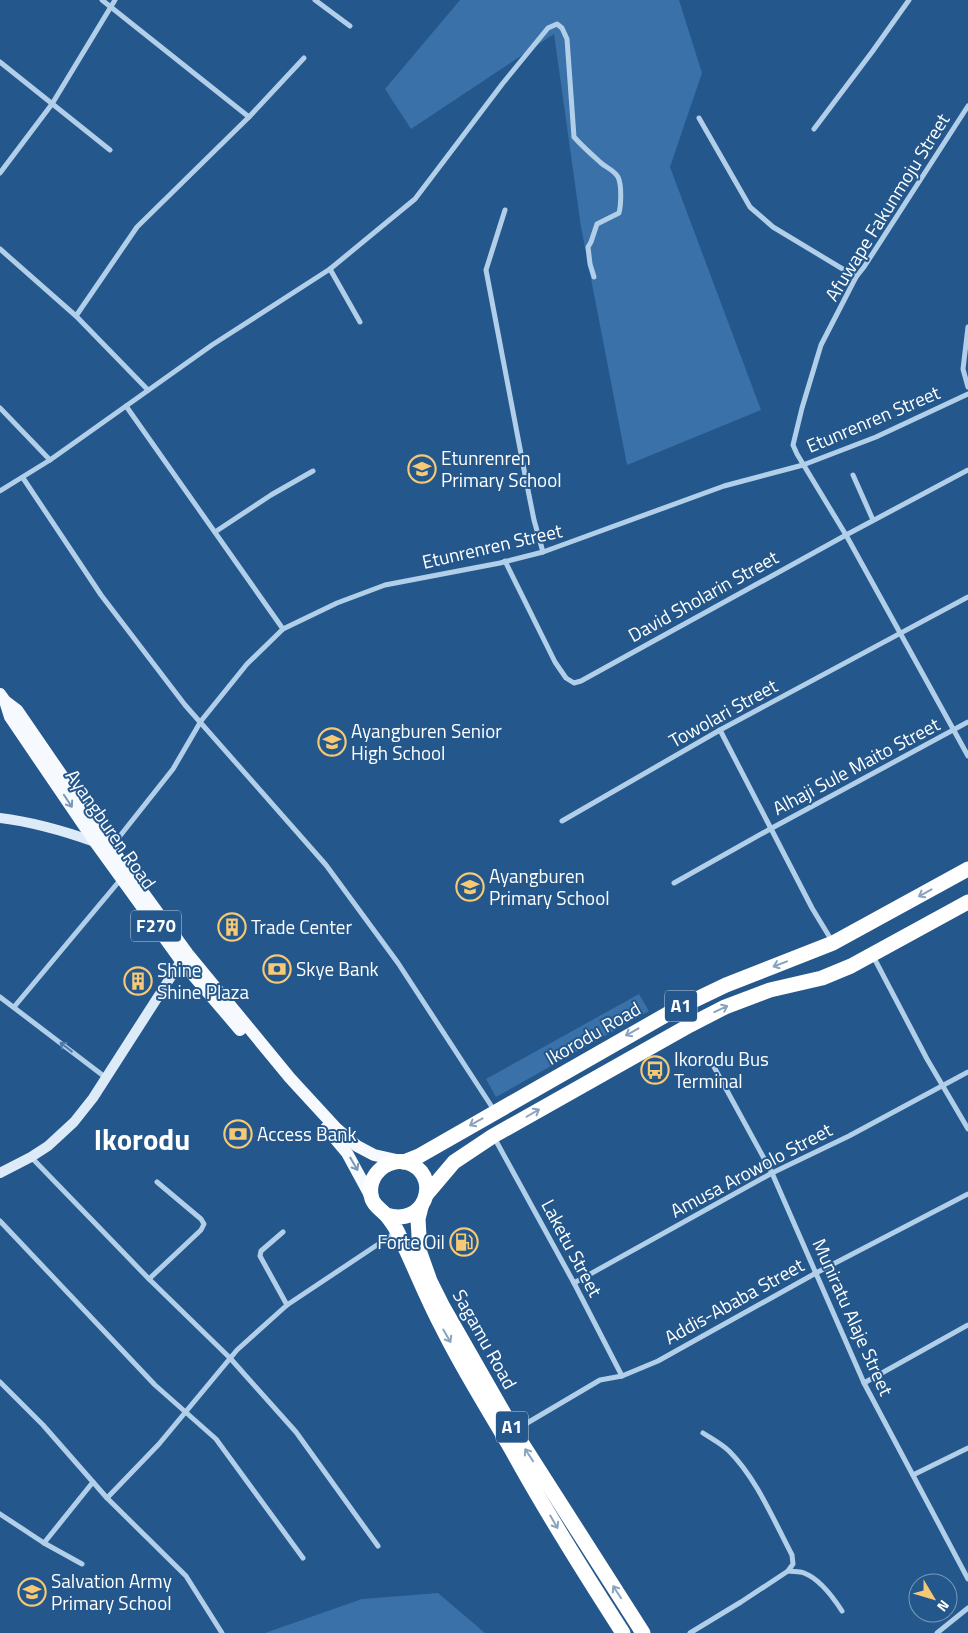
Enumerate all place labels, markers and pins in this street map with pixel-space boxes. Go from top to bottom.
place label: Etunrenren Primary School [441,443,562,494]
school or university icon: Etunrenren Primary School [407,454,437,484]
place label: Ayangburen Senior High School [351,716,502,767]
school or university icon: Ayangburen Senior High School [317,727,347,757]
place label: Ayangburen Primary School [489,861,610,912]
school or university icon: Ayangburen Primary School [455,872,485,902]
building icon: Trade Center [217,912,247,942]
place label: Trade Center [251,912,352,941]
bank icon: Skye Bank [262,954,292,984]
place label: Skye Bank [296,954,379,983]
place label: Shine Shine Plaza [157,955,249,1006]
building icon: Shine Shine Plaza [123,966,153,996]
place label: Ikorodu Bus Terminal [674,1044,769,1095]
bus stop icon: Ikorodu Bus Terminal [640,1055,670,1085]
bank icon: Access Bank [223,1119,253,1149]
place label: Access Bank [257,1119,357,1148]
place label: Forte Oil [377,1227,445,1256]
fuel station icon: Forte Oil [449,1227,479,1257]
place label: Salvation Army Primary School [51,1566,172,1617]
school or university icon: Salvation Army Primary School [17,1577,47,1607]

